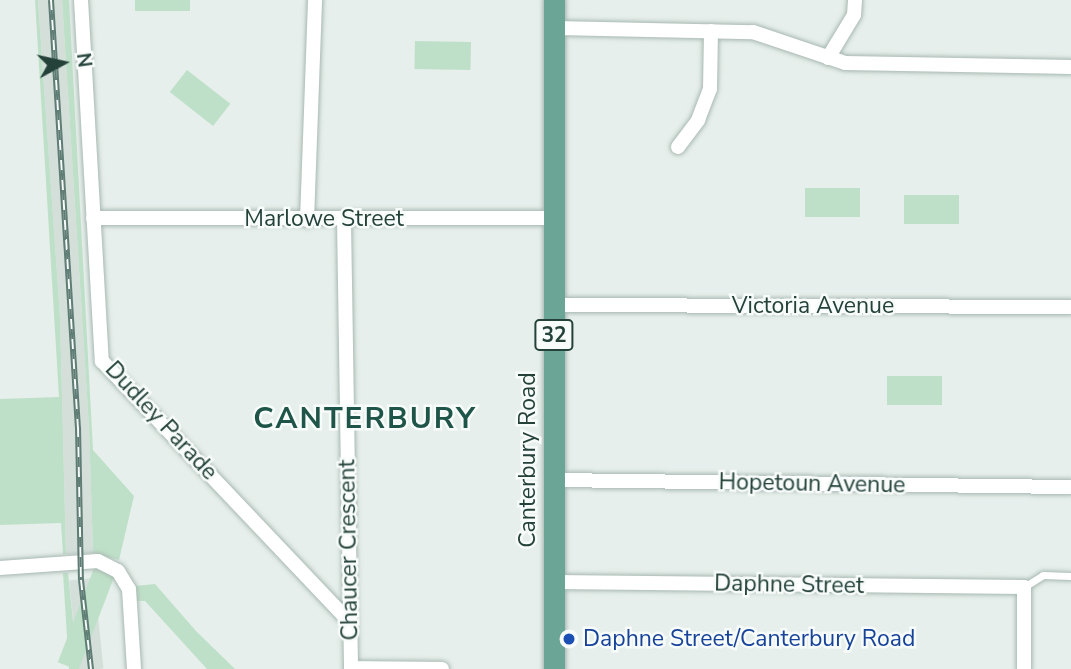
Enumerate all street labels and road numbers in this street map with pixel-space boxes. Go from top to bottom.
street label: Marlowe Street [244,205,404,233]
street label: Victoria Avenue [732,292,894,320]
road number: 32 [533,318,575,352]
street label: Dudley Parade [99,356,223,486]
street label: Canterbury Road [514,372,542,548]
street label: Chaucer Crescent [334,459,364,641]
street label: Hopetoun Avenue [718,469,906,499]
street label: Daphne Street [714,570,864,600]

